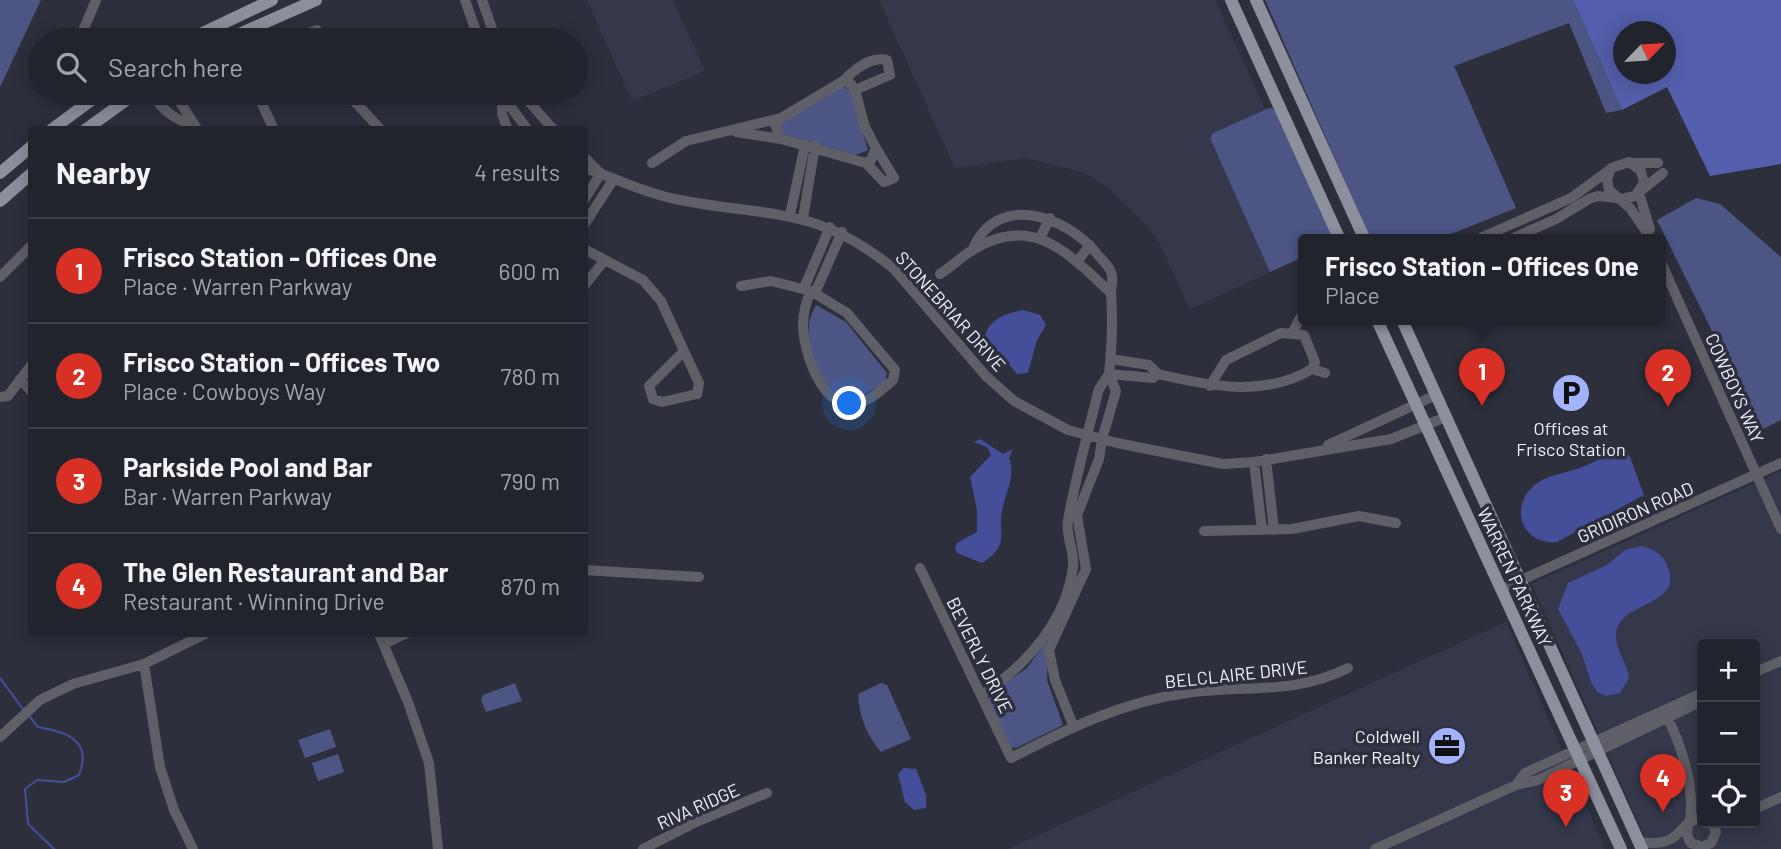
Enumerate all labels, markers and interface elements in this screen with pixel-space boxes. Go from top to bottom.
north arrow [1613,21,1676,84]
search box [28,28,588,105]
icon: search [52,48,90,86]
text: Search here [108,51,243,82]
text: Nearby [56,154,151,190]
text: 4 results [474,158,560,186]
popup [1298,234,1666,325]
text: Frisco Station - Offices One [123,241,437,272]
street label: STONEBRIAR DRIVE [891,246,1011,376]
text: Frisco Station - Offices One [1325,250,1639,281]
text: 1 [75,257,83,285]
text: 600 m [499,257,560,285]
text: Place · Warren Parkway [123,272,352,300]
text: Place [1325,281,1380,309]
street label: COWBOYS WAY [1701,330,1769,446]
text: Frisco Station - Offices Two [123,346,440,377]
pin: 1 [1459,348,1505,406]
pin: 2 [1645,349,1691,407]
text: 2 [73,362,85,390]
text: 780 m [501,362,560,390]
parking icon: Offices at Frisco Station [1550,372,1592,414]
text: Place · Cowboys Way [123,377,326,405]
your location [832,386,866,420]
place label: Offices at Frisco Station [1516,417,1626,460]
text: Parkside Pool and Bar [123,451,372,482]
text: 3 [73,467,85,495]
text: 790 m [501,467,560,495]
street label: GRIDIRON ROAD [1574,477,1696,547]
text: Bar · Warren Parkway [123,482,332,510]
street label: WARREN PARKWAY [1473,504,1557,650]
text: The Glen Restaurant and Bar [123,556,449,587]
text: 4 [72,572,86,600]
text: 870 m [501,572,560,600]
text: Restaurant · Winning Drive [123,587,385,615]
street label: BEVERLY DRIVE [942,593,1018,717]
map controls [1697,639,1760,828]
button: + [1697,639,1760,702]
street label: BELCLAIRE DRIVE [1164,656,1308,692]
button: − [1697,702,1760,765]
place label: Coldwell Banker Realty [1313,725,1420,768]
office icon: Coldwell Banker Realty [1426,725,1468,767]
pin: 4 [1640,754,1686,812]
button: locate [1697,765,1760,828]
pin: 3 [1543,769,1589,827]
street label: RIVA RIDGE [653,778,743,834]

